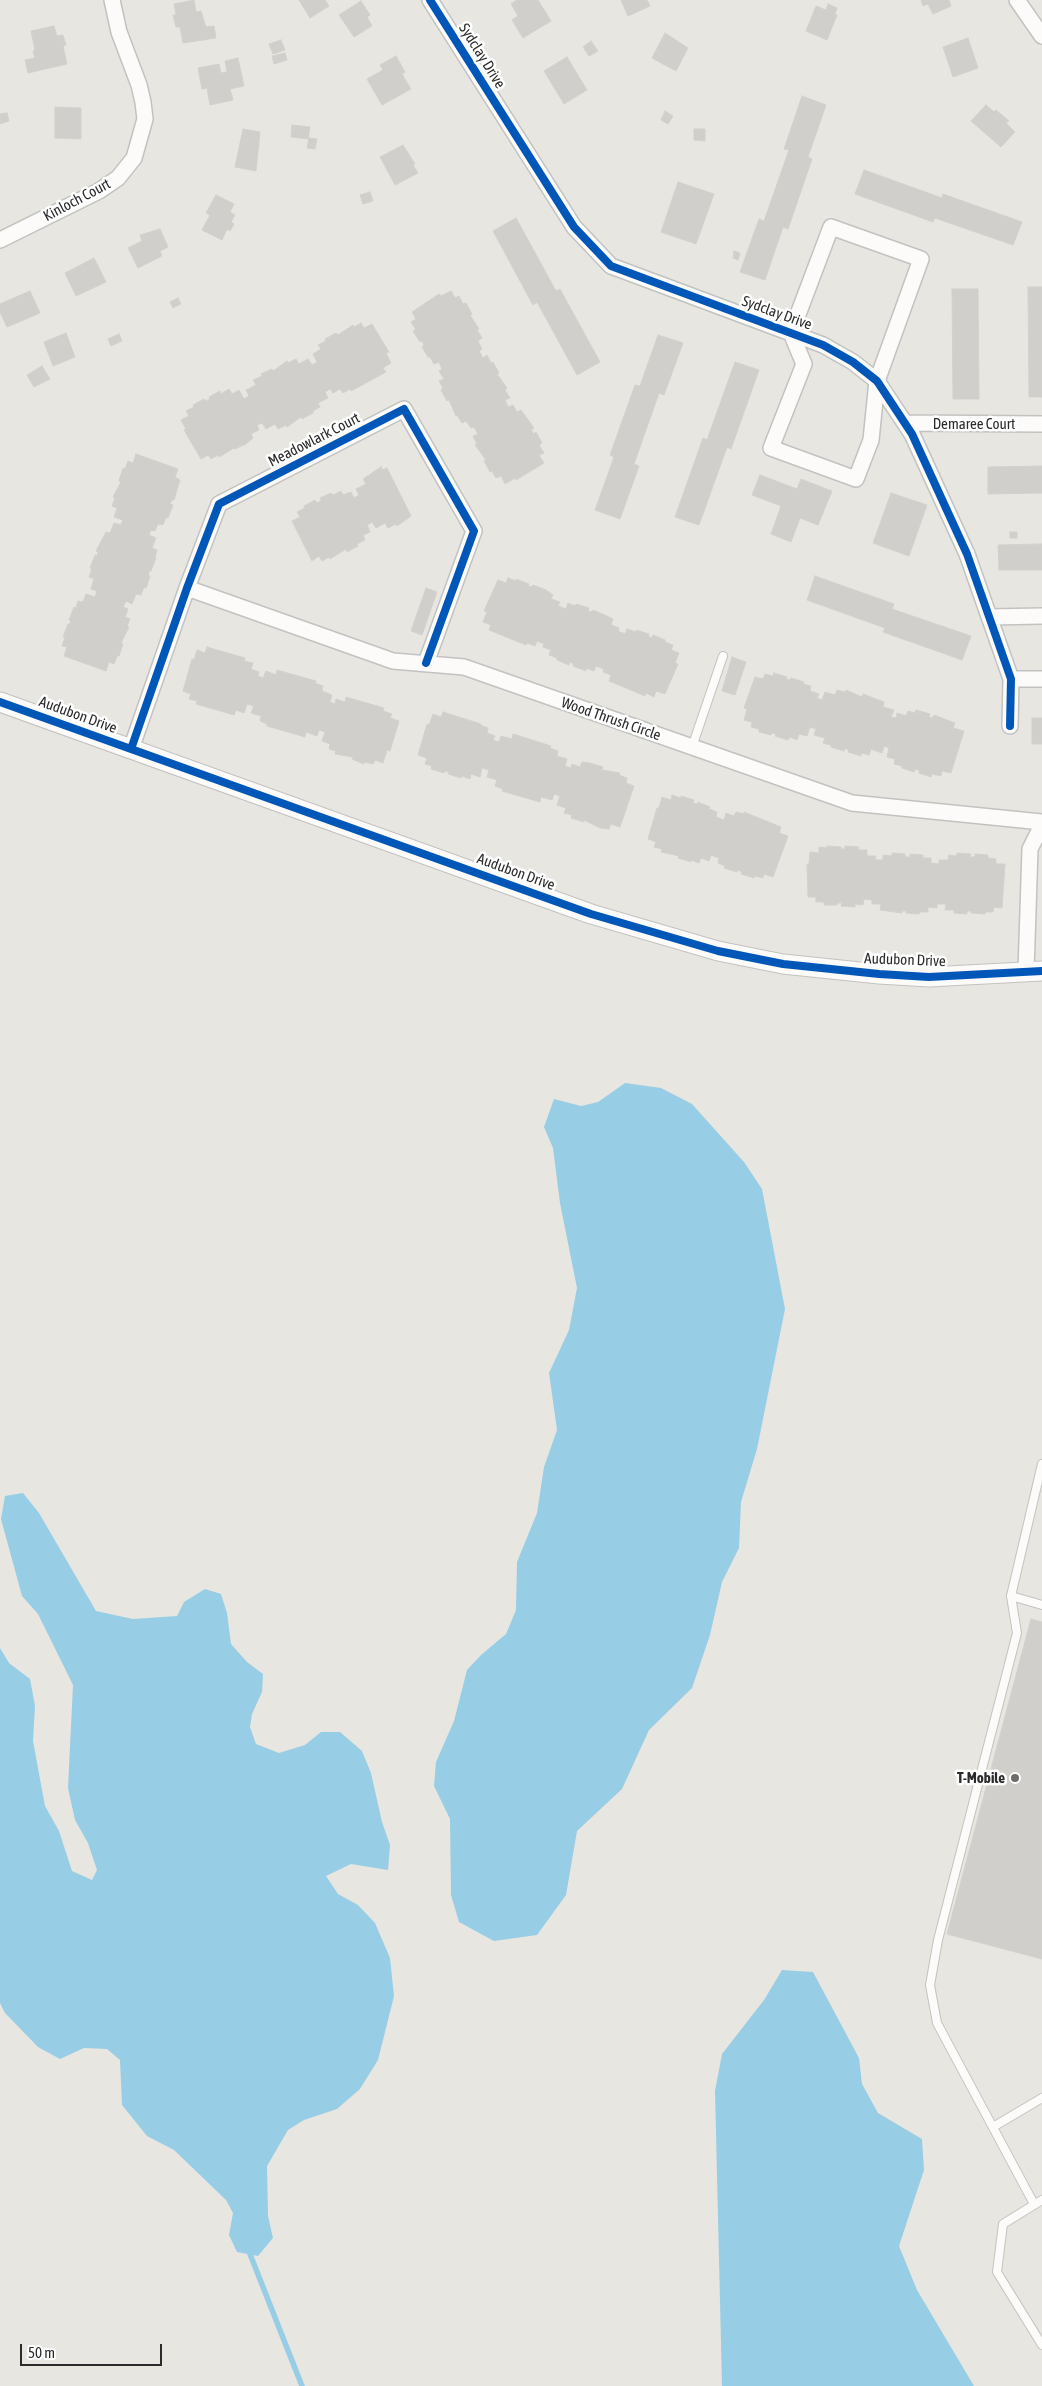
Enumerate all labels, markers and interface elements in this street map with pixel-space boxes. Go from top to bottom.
street label: Sydclay Drive [455,20,509,92]
street label: Kinloch Court [40,175,114,225]
street label: Sydclay Drive [740,292,814,334]
street label: Meadowlark Court [265,409,363,471]
street label: Demaree Court [933,415,1015,433]
street label: Audubon Drive [37,693,119,737]
street label: Wood Thrush Circle [559,694,663,744]
street label: Audubon Drive [475,850,557,894]
street label: Audubon Drive [864,950,946,970]
place label: T-Mobile [957,1769,1005,1787]
marker: T-Mobile [1009,1772,1021,1784]
scale bar [22,2334,165,2366]
text: 50 m [28,2344,55,2361]

